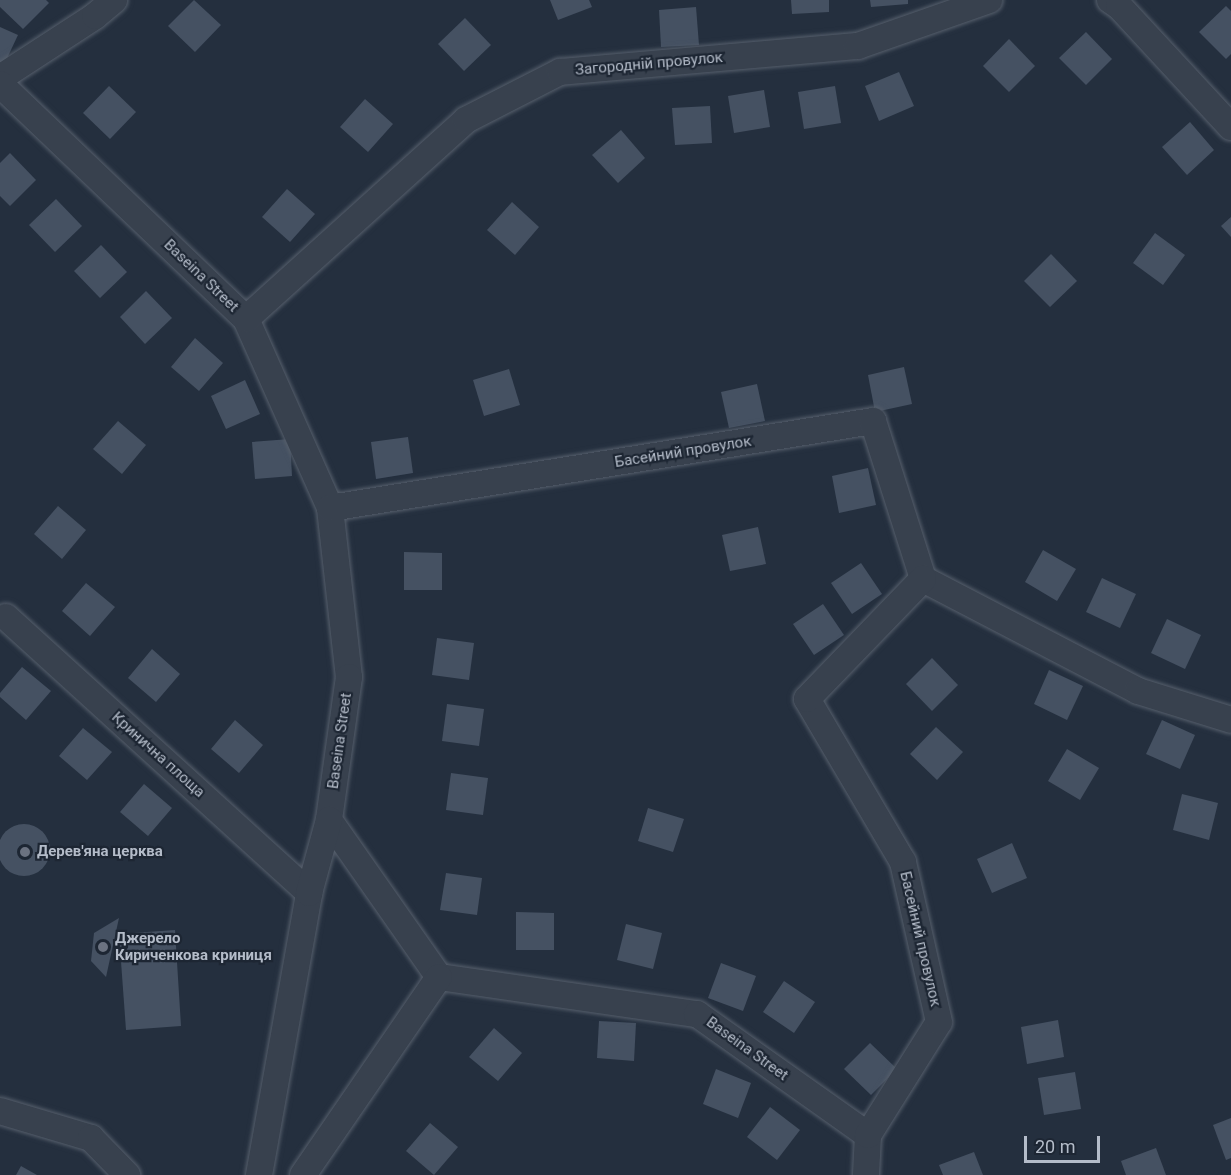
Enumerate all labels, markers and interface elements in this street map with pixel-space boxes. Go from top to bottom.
street label: Загородній провулок [574,49,724,79]
street label: Baseina Street [160,236,242,316]
street label: Басейний провулок [613,432,753,472]
street label: Baseina Street [324,692,356,790]
street label: Кринична площа [108,708,208,802]
place label: Дерев'яна церква [37,843,163,861]
marker: Дерев'яна церква [18,845,32,859]
street label: Басейний провулок [896,870,944,1008]
place label: Джерело Кириченкова криниця [115,929,272,964]
marker: Джерело Кириченкова криниця [96,940,110,954]
street label: Baseina Street [703,1013,791,1085]
scale bar [1027,1124,1104,1162]
text: 20 m [1035,1136,1075,1157]

